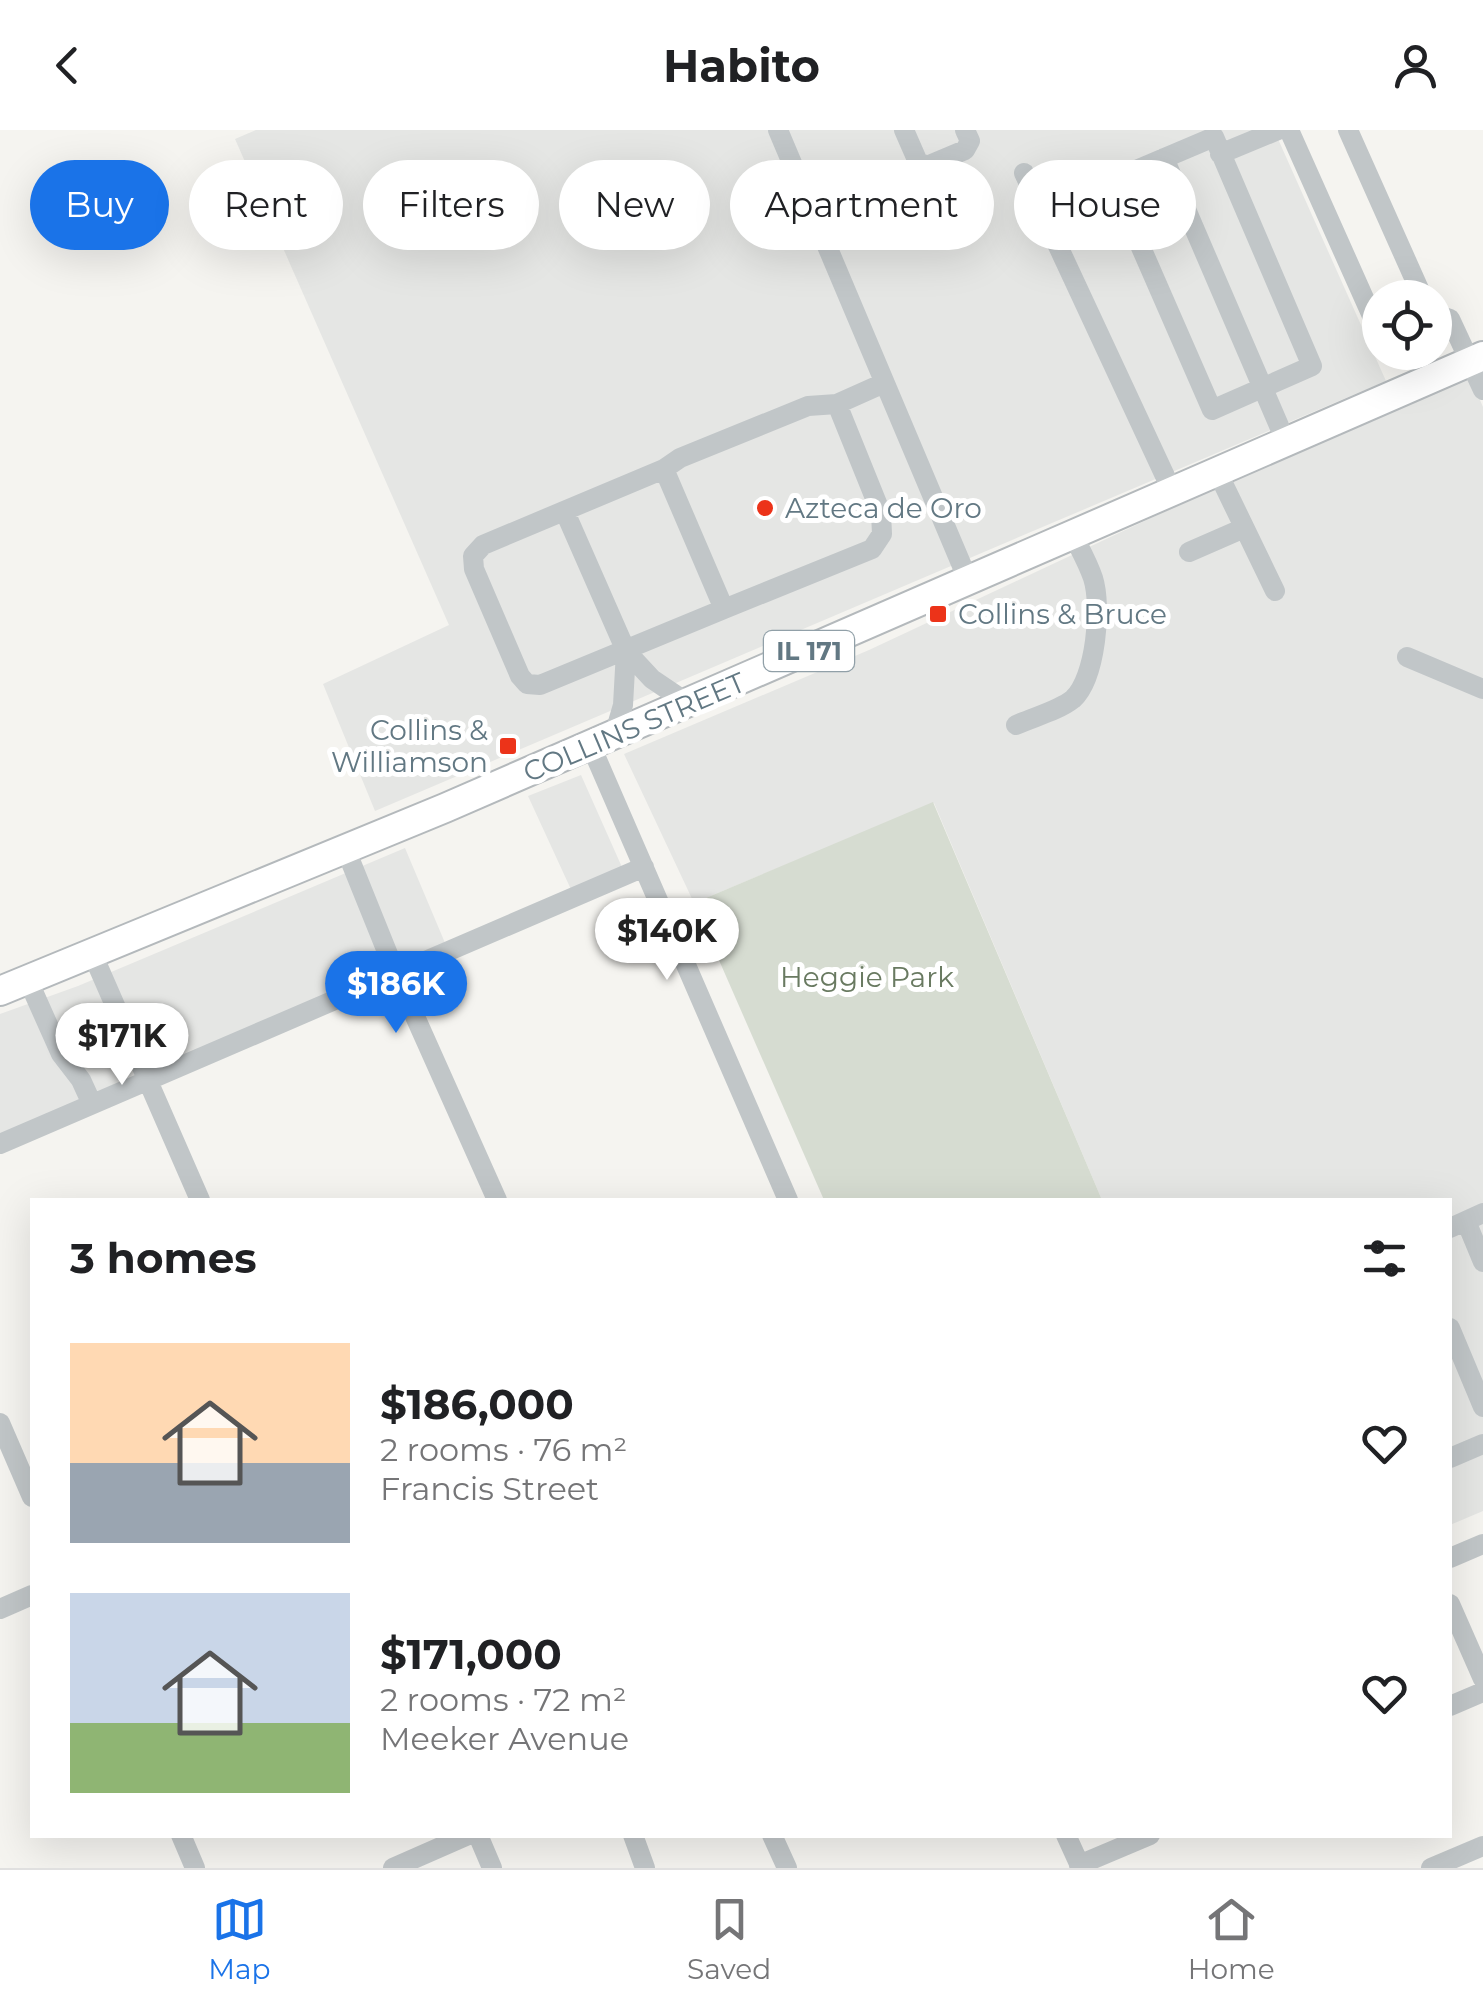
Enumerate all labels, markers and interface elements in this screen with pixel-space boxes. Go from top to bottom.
icon: back [40,38,95,93]
text: Habito [663,38,820,93]
icon: person [1388,38,1443,93]
chip: Buy [30,160,169,250]
chip: Rent [189,160,343,250]
chip: Filters [363,160,539,250]
chip: New [559,160,710,250]
chip: Apartment [730,160,994,250]
chip: House [1014,160,1196,250]
map controls [1362,280,1452,370]
button: locate [1362,280,1452,370]
place label: Azteca de Oro [785,491,982,525]
marker: Azteca de Oro [754,497,776,519]
place label: Collins & Bruce [958,597,1167,631]
marker: Collins & Bruce [927,603,949,625]
road number: IL 171 [764,631,854,671]
street label: COLLINS STREET [518,665,750,789]
place label: Collins & Williamson [331,713,488,779]
marker: Collins & Williamson [497,735,519,757]
pin: $140K [597,898,737,983]
text: $140K [617,911,717,950]
pin: $186K [326,951,466,1036]
park label: Heggie Park [780,960,954,994]
text: $186K [347,964,445,1003]
pin: $171K [52,1003,192,1088]
text: $171K [77,1016,167,1055]
icon: filters [1357,1231,1412,1286]
text: 3 homes [70,1232,256,1284]
text: $186,000 [380,1378,574,1430]
icon: home [150,1383,270,1503]
icon: heart [1357,1416,1412,1471]
text: 2 rooms · 76 m² [380,1430,627,1469]
text: Francis Street [380,1469,599,1508]
text: $171,000 [380,1628,562,1680]
icon: home [150,1633,270,1753]
icon: heart [1357,1666,1412,1721]
text: 2 rooms · 72 m² [380,1680,627,1719]
text: Meeker Avenue [380,1719,629,1758]
tab: Map [208,1892,271,1986]
tab: Saved [687,1892,771,1986]
tab: Home [1188,1892,1275,1986]

